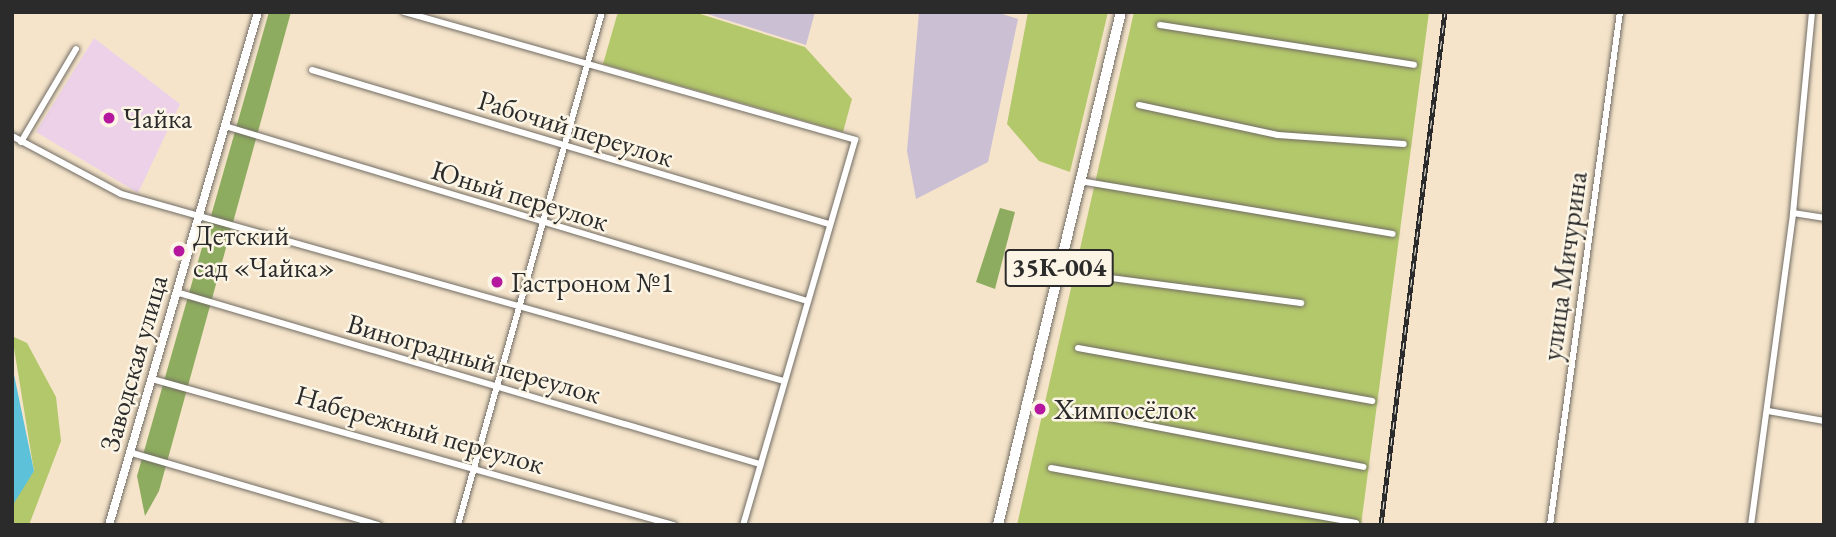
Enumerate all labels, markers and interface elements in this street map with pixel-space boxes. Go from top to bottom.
street label: Рабочий переулок [474,82,678,174]
place label: Чайка [123,101,192,135]
marker: Чайка [101,110,117,126]
street label: Юный переулок [427,152,613,238]
street label: улица Мичурина [1534,169,1594,363]
place label: Детский сад «Чайка» [193,218,335,284]
marker: Детский сад «Чайка» [171,243,187,259]
road number: 35К-004 [1003,246,1115,290]
place label: Гастроном №1 [511,265,674,299]
street label: Заводская улица [92,271,174,455]
marker: Гастроном №1 [489,274,505,290]
street label: Виноградный переулок [343,306,605,410]
street label: Набережный переулок [292,377,548,481]
place label: Химпосёлок [1054,392,1196,426]
marker: Химпосёлок [1032,401,1048,417]

